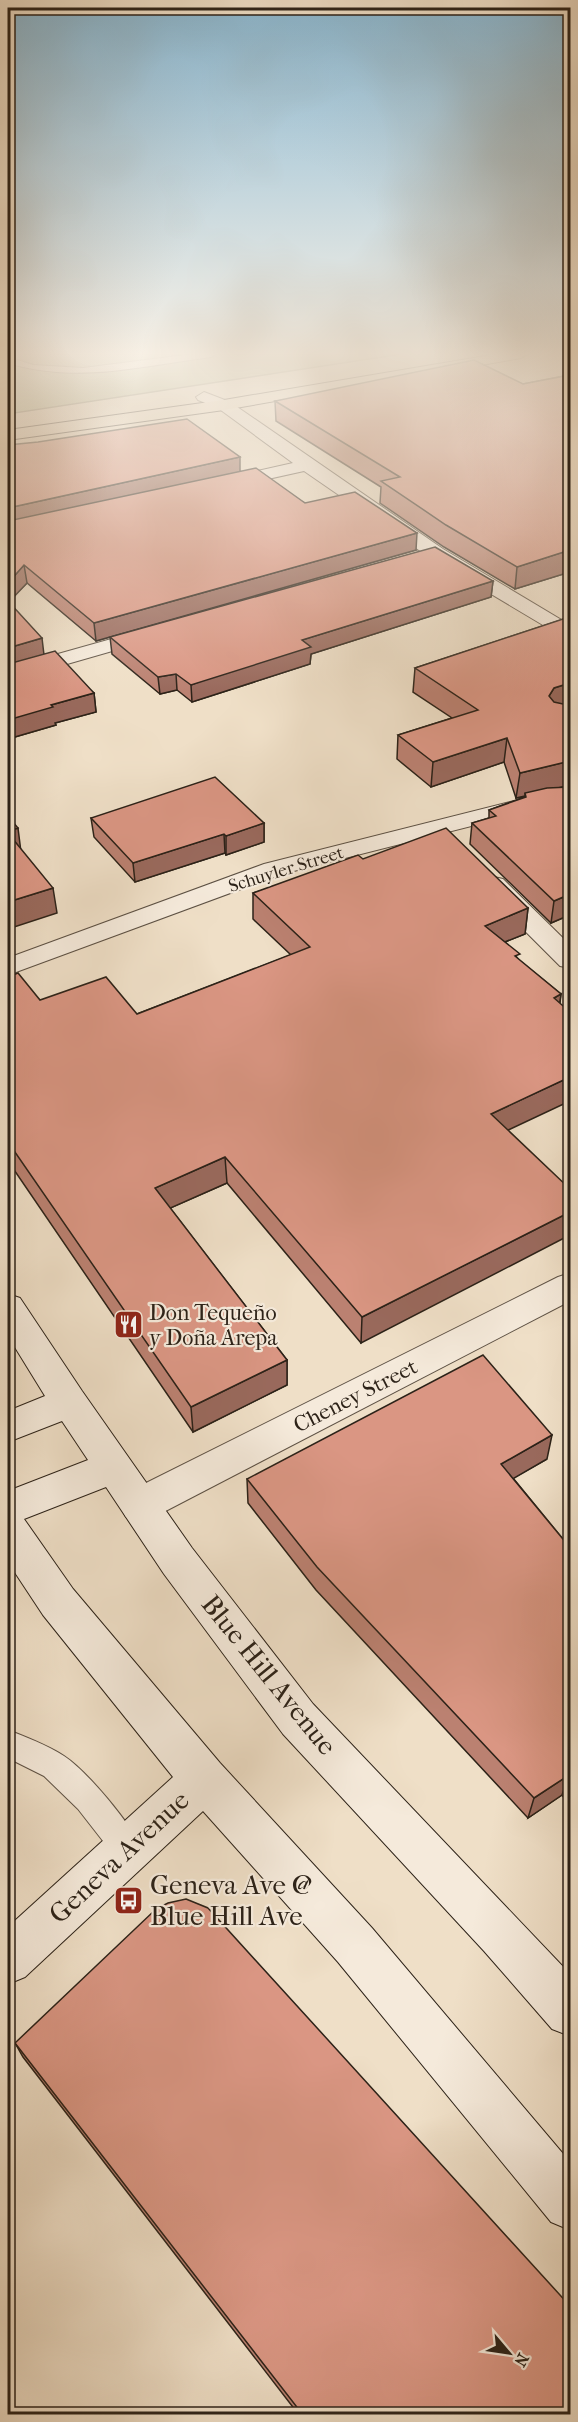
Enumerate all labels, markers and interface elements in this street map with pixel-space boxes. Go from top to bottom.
street label: Schuyler Street [226,842,347,897]
place label: Don Tequeño y Doña Arepa [149,1300,278,1351]
restaurant icon: Don Tequeño y Doña Arepa [112,1309,144,1341]
street label: Cheney Street [289,1353,422,1438]
street label: Blue Hill Avenue [195,1589,343,1761]
street label: Geneva Avenue [42,1784,196,1930]
place label: Geneva Ave @ Blue Hill Ave [150,1869,312,1932]
bus stop icon: Geneva Ave @ Blue Hill Ave [113,1885,145,1917]
north arrow [479,2323,539,2383]
text: N [510,2350,533,2371]

